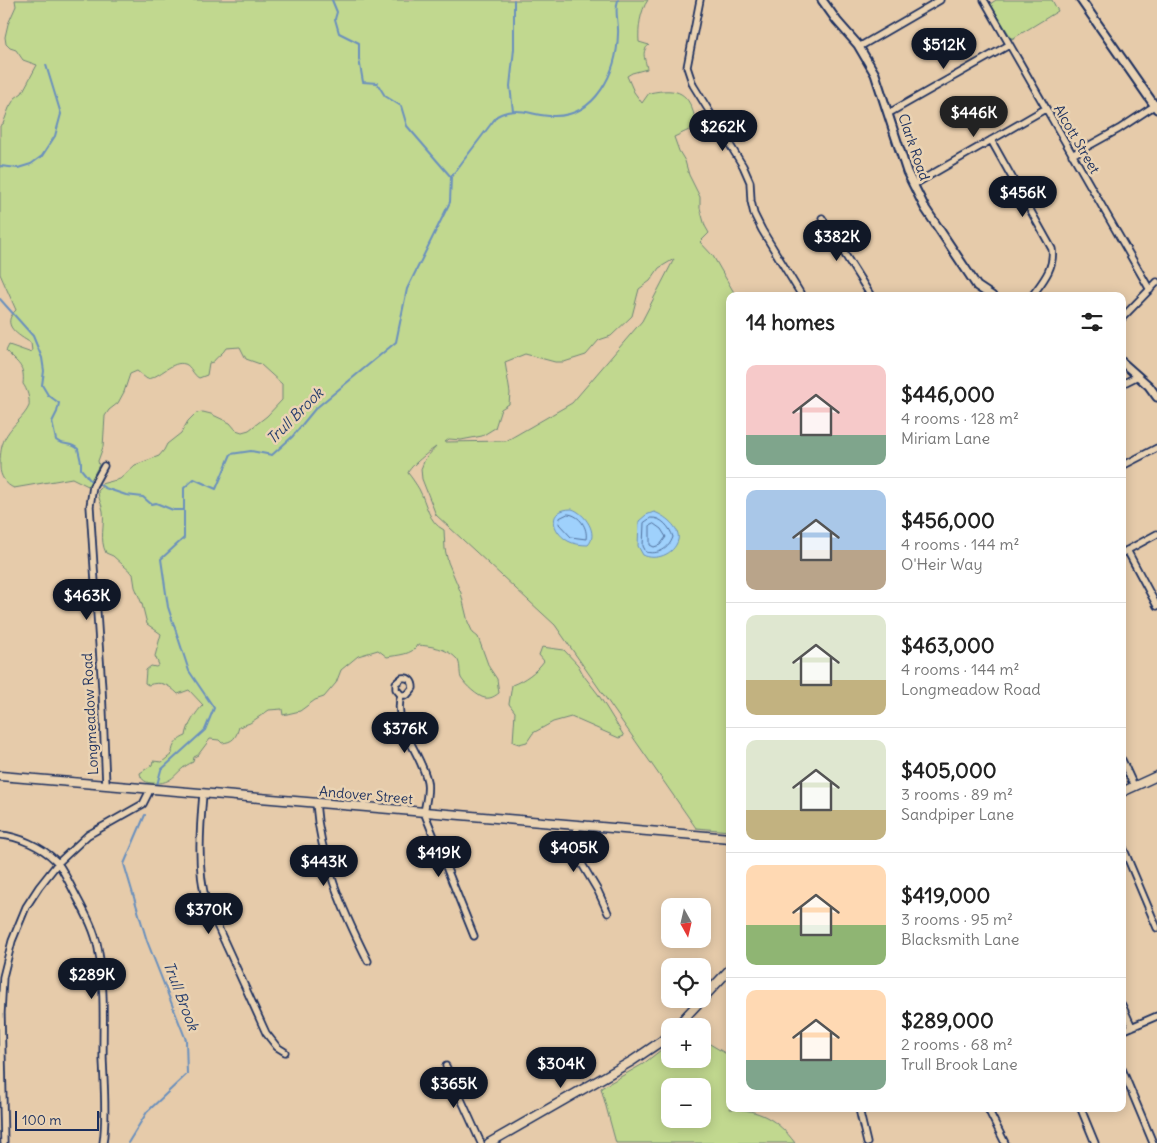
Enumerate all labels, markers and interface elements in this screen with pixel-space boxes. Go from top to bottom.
pin: $512K [909,28,979,70]
text: $512K [922,34,966,54]
pin: $446K [939,96,1009,138]
street label: Alcott Street [1050,101,1104,177]
text: $446K [951,102,997,122]
pin: $262K [688,110,758,152]
street label: Clark Road [894,111,934,183]
text: $262K [700,116,746,136]
pin: $456K [988,176,1058,218]
text: $456K [1000,182,1046,202]
pin: $382K [802,220,872,262]
text: $382K [814,226,860,246]
icon: filters [1078,308,1106,336]
text: 14 homes [746,309,835,336]
text: $446,000 [901,381,995,408]
water label: Trull Brook [262,382,328,448]
icon: home [786,385,846,445]
text: 4 rooms · 128 m² [901,408,1019,428]
text: Miriam Lane [901,428,990,448]
text: $456,000 [901,507,995,534]
icon: home [786,510,846,570]
text: 4 rooms · 144 m² [901,534,1020,554]
text: O'Heir Way [901,554,983,574]
pin: $463K [52,578,122,621]
text: $463K [64,585,110,605]
text: $463,000 [901,632,995,659]
icon: home [786,635,846,695]
street label: Longmeadow Road [78,652,102,776]
text: 4 rooms · 144 m² [901,659,1020,679]
text: Longmeadow Road [901,679,1041,699]
pin: $376K [370,712,440,754]
text: $376K [383,718,427,738]
text: $405,000 [901,757,997,784]
icon: home [786,760,846,820]
street label: Andover Street [318,782,414,808]
text: 3 rooms · 89 m² [901,784,1013,804]
text: Sandpiper Lane [901,804,1014,824]
pin: $405K [539,830,609,873]
pin: $419K [404,836,474,878]
text: $405K [550,837,598,857]
text: $419K [417,842,461,862]
pin: $443K [289,844,359,887]
text: $443K [301,851,347,871]
text: $419,000 [901,882,990,909]
icon: home [786,885,846,945]
pin: $370K [174,892,244,935]
north arrow [661,898,711,948]
map controls [661,898,711,1128]
text: $370K [186,899,232,919]
text: 3 rooms · 95 m² [901,909,1013,929]
text: Blacksmith Lane [901,929,1019,949]
pin: $289K [57,958,127,1000]
button: locate [661,958,711,1008]
water label: Trull Brook [160,959,204,1034]
text: $289K [69,964,115,984]
text: $289,000 [901,1007,994,1034]
icon: home [786,1010,846,1070]
button: + [661,1018,711,1068]
text: 2 rooms · 68 m² [901,1034,1013,1054]
pin: $304K [526,1046,596,1089]
text: $304K [537,1053,585,1073]
text: Trull Brook Lane [901,1054,1018,1074]
pin: $365K [419,1066,489,1109]
text: $365K [431,1073,477,1093]
button: − [661,1078,711,1128]
scale bar [15,1108,99,1131]
text: 100 m [22,1111,62,1129]

